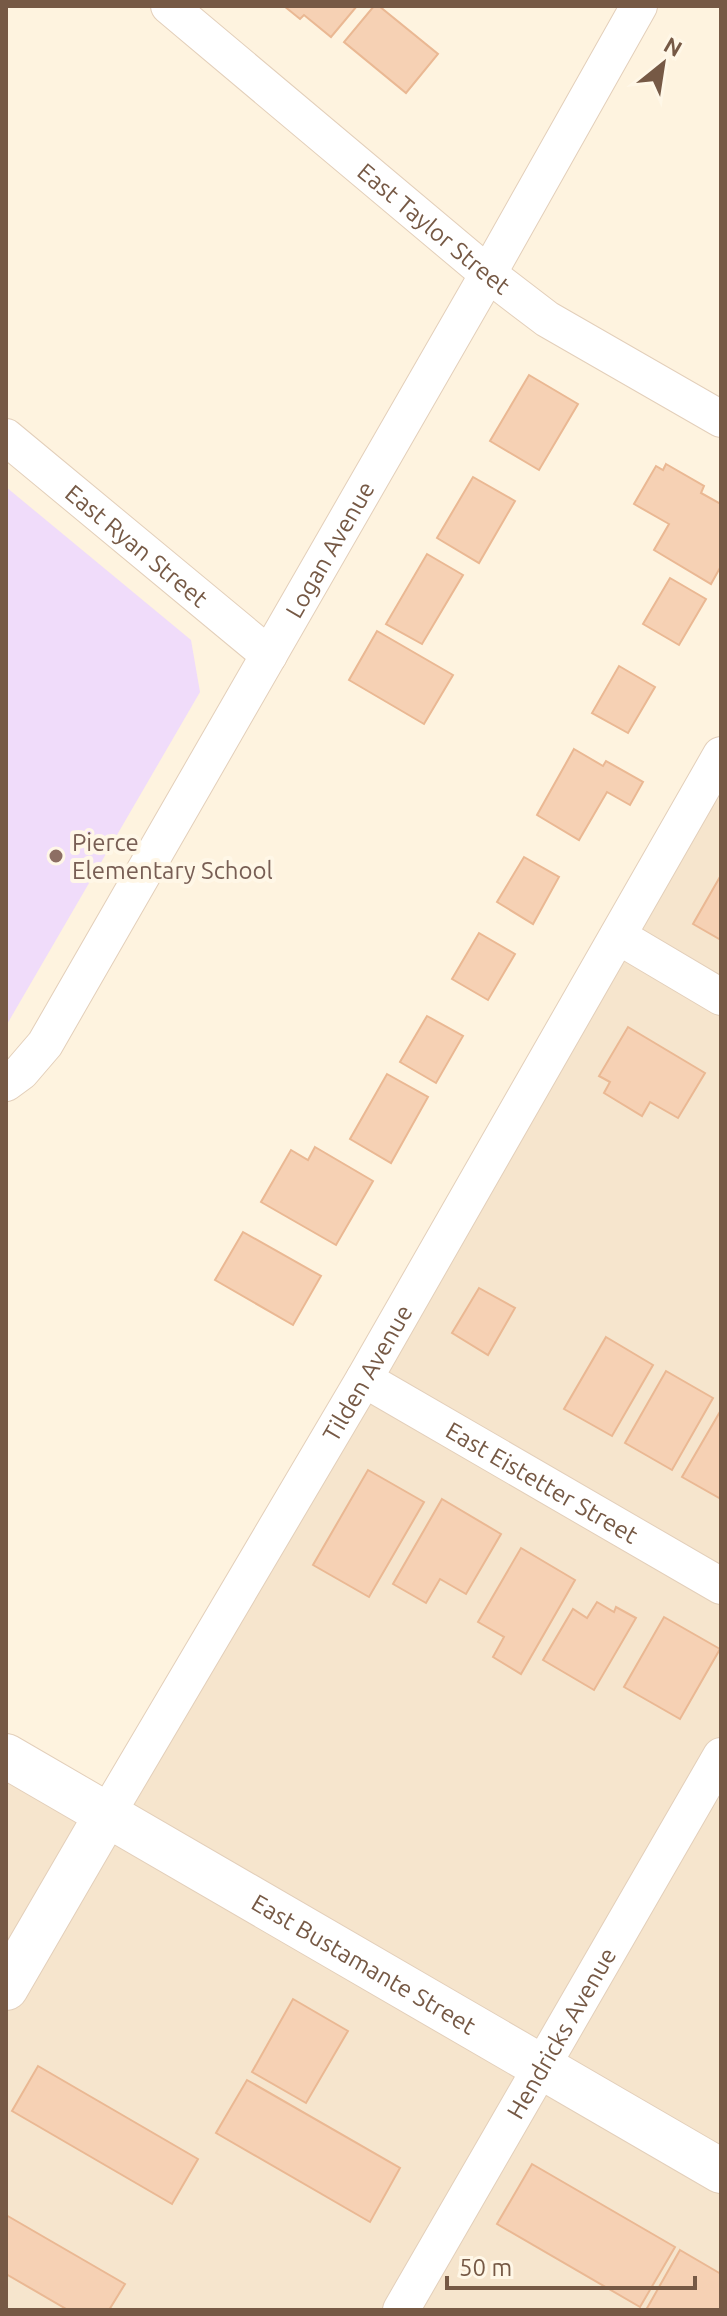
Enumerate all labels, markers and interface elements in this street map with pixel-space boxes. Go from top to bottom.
north arrow [623,24,703,104]
text: N [660,31,687,61]
street label: East Taylor Street [353,157,516,300]
street label: Logan Avenue [280,477,379,622]
street label: East Ryan Street [60,479,214,612]
place label: Pierce Elementary School [72,829,273,884]
marker: Pierce Elementary School [47,847,65,865]
street label: Tilden Avenue [317,1300,417,1446]
street label: East Eistetter Street [441,1416,643,1549]
street label: East Bustamante Street [247,1888,481,2040]
street label: Hendricks Avenue [501,1943,621,2123]
scale bar [447,2240,695,2290]
text: 50 m [459,2254,512,2281]

